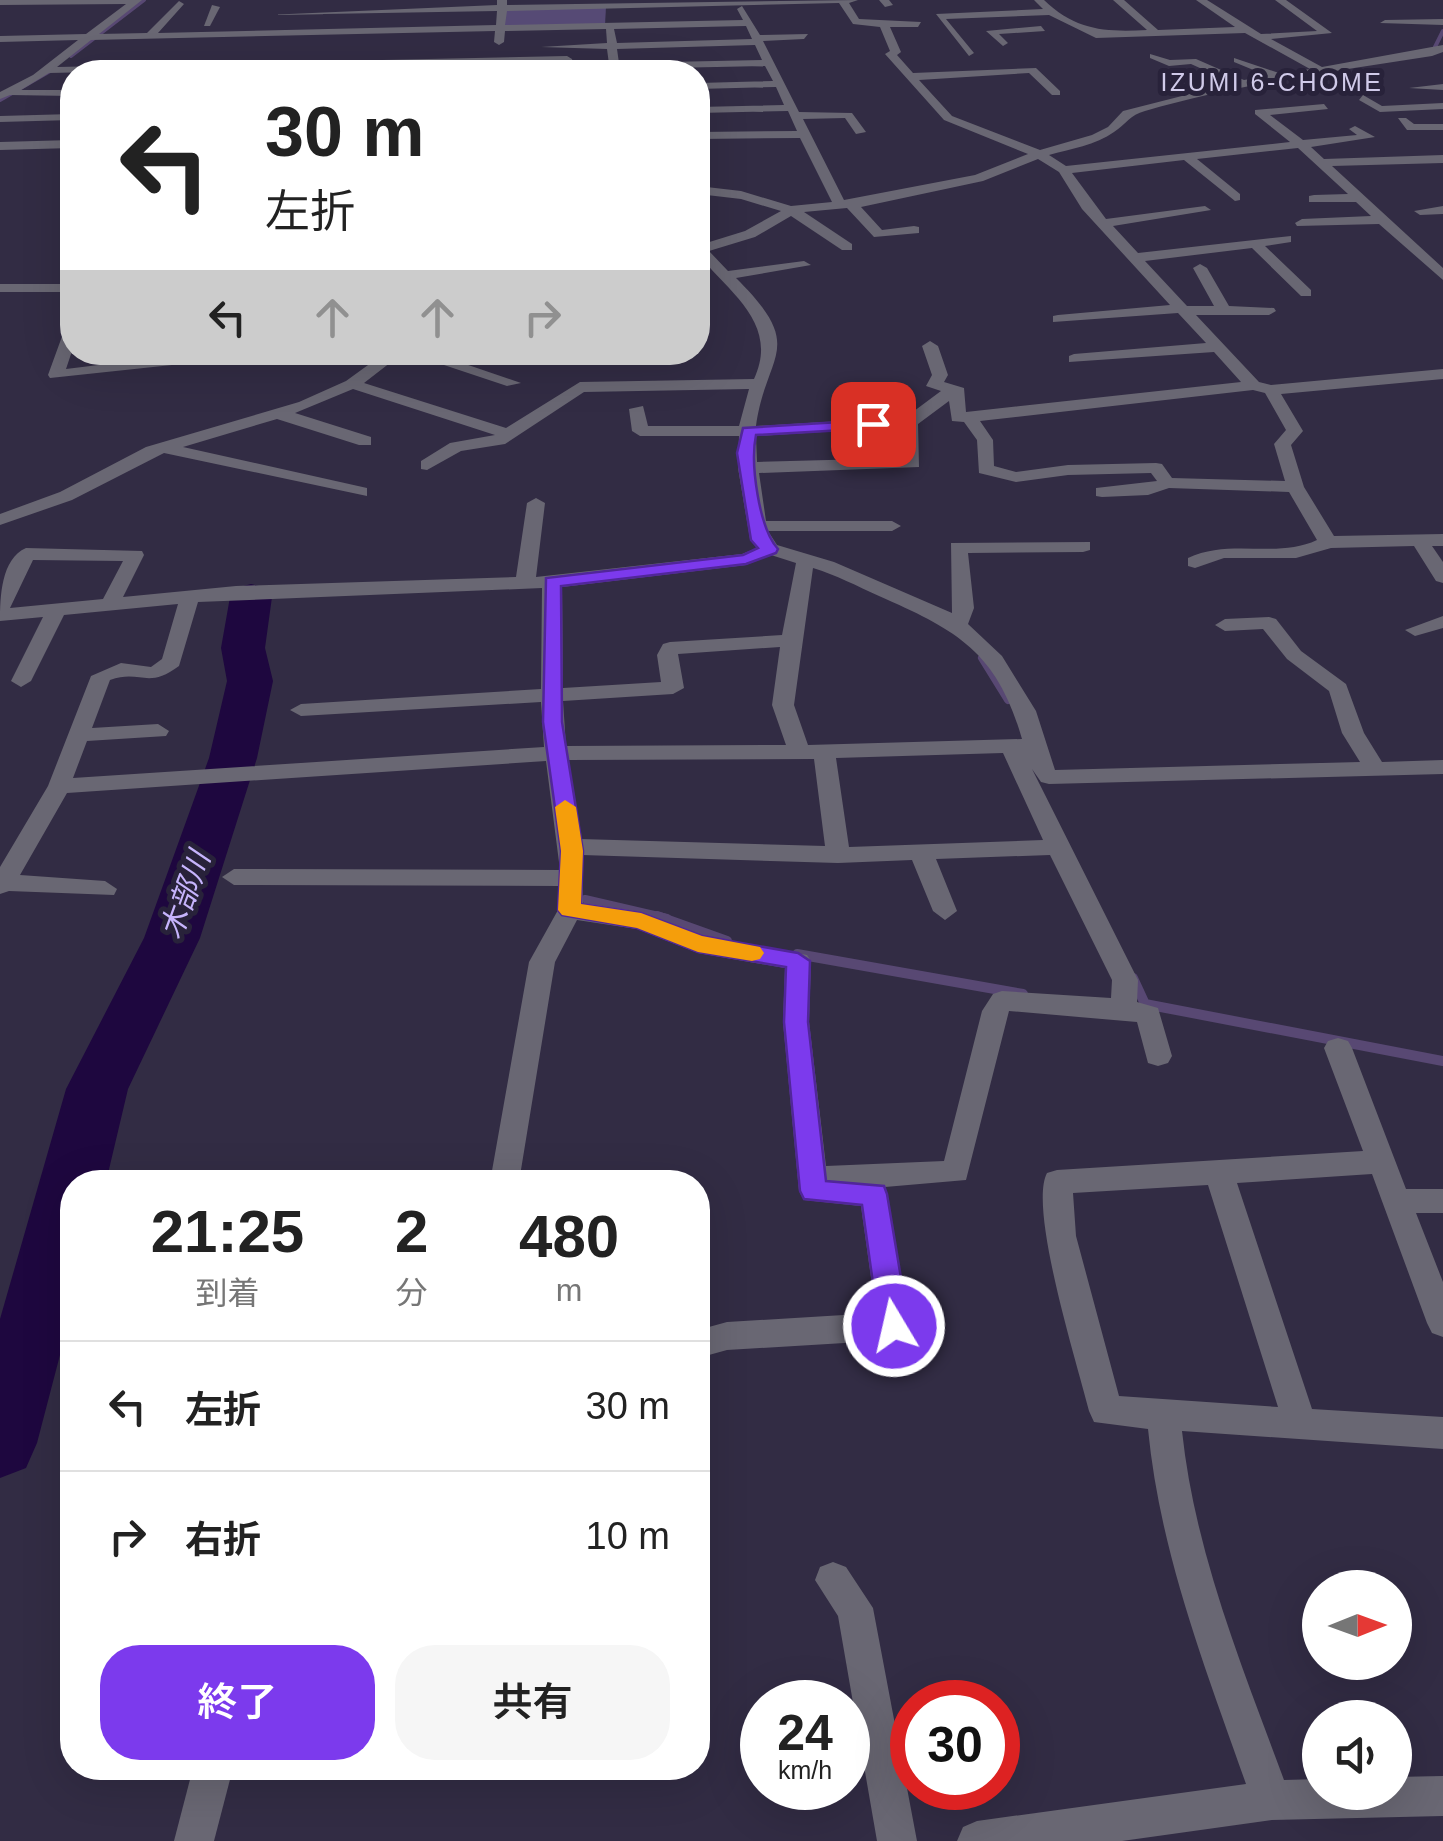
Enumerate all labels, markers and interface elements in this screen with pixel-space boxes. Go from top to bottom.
district label: IZUMI 6-CHOME [1161,68,1383,96]
text: 30 m [265,93,425,171]
icon: left [100,100,230,230]
text: 左折 [265,186,355,237]
icon: left [200,290,255,345]
icon: ahead [305,290,360,345]
icon: ahead [410,290,465,345]
icon: right [515,290,570,345]
pin [831,382,916,467]
icon: arrive [846,397,901,452]
water label: 木部川 [154,844,217,943]
text: 21:25 [151,1198,304,1265]
text: 2 [395,1198,428,1265]
text: 480 [519,1203,619,1270]
text: m [556,1272,582,1308]
position arrow [842,1274,946,1378]
text: 到着 [195,1275,259,1311]
text: 分 [396,1275,428,1311]
icon: left [100,1379,155,1434]
text: 30 m [586,1385,670,1427]
text: 左折 [185,1389,261,1431]
icon: right [100,1509,155,1564]
text: 10 m [586,1515,670,1557]
text: 右折 [185,1519,261,1561]
north arrow [1302,1570,1412,1680]
map controls [1302,1570,1412,1810]
button: 終了 [100,1645,375,1760]
button: 共有 [395,1645,670,1760]
speed limit sign: 30 [890,1680,1020,1810]
button: sound [1302,1700,1412,1810]
text: 24 [777,1705,833,1761]
text: km/h [778,1756,832,1784]

